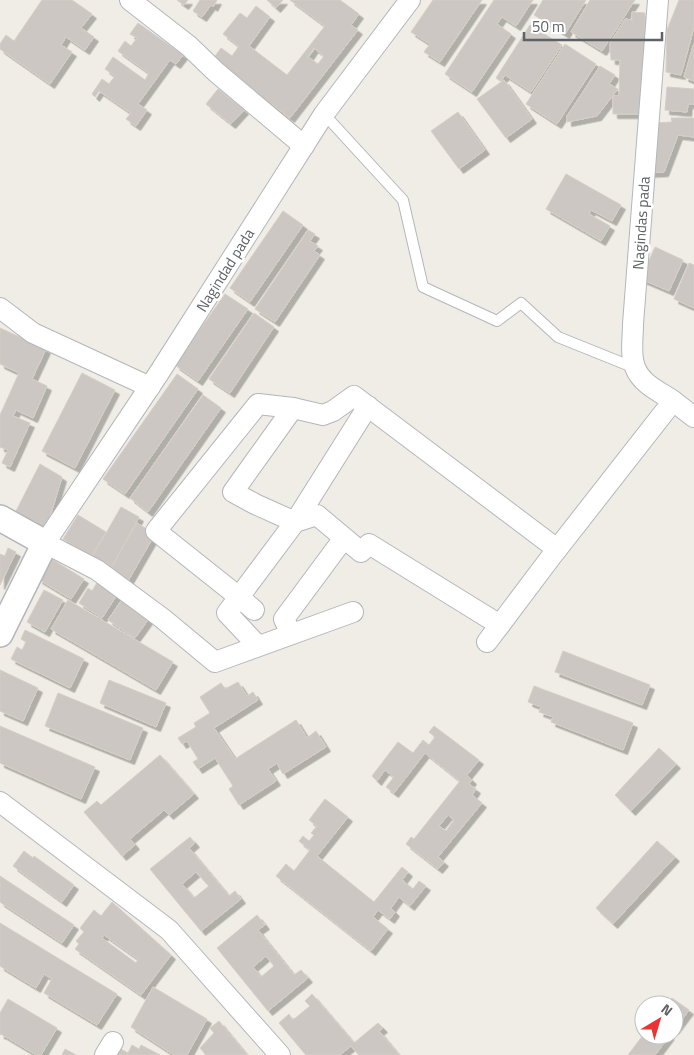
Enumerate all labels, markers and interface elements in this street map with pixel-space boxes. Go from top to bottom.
scale bar [524,10,662,42]
text: 50 m [532,15,565,38]
street label: Nagindas pada [626,175,656,270]
street label: Nagindad pada [190,224,260,316]
north arrow [634,995,684,1045]
text: N [657,998,678,1021]

